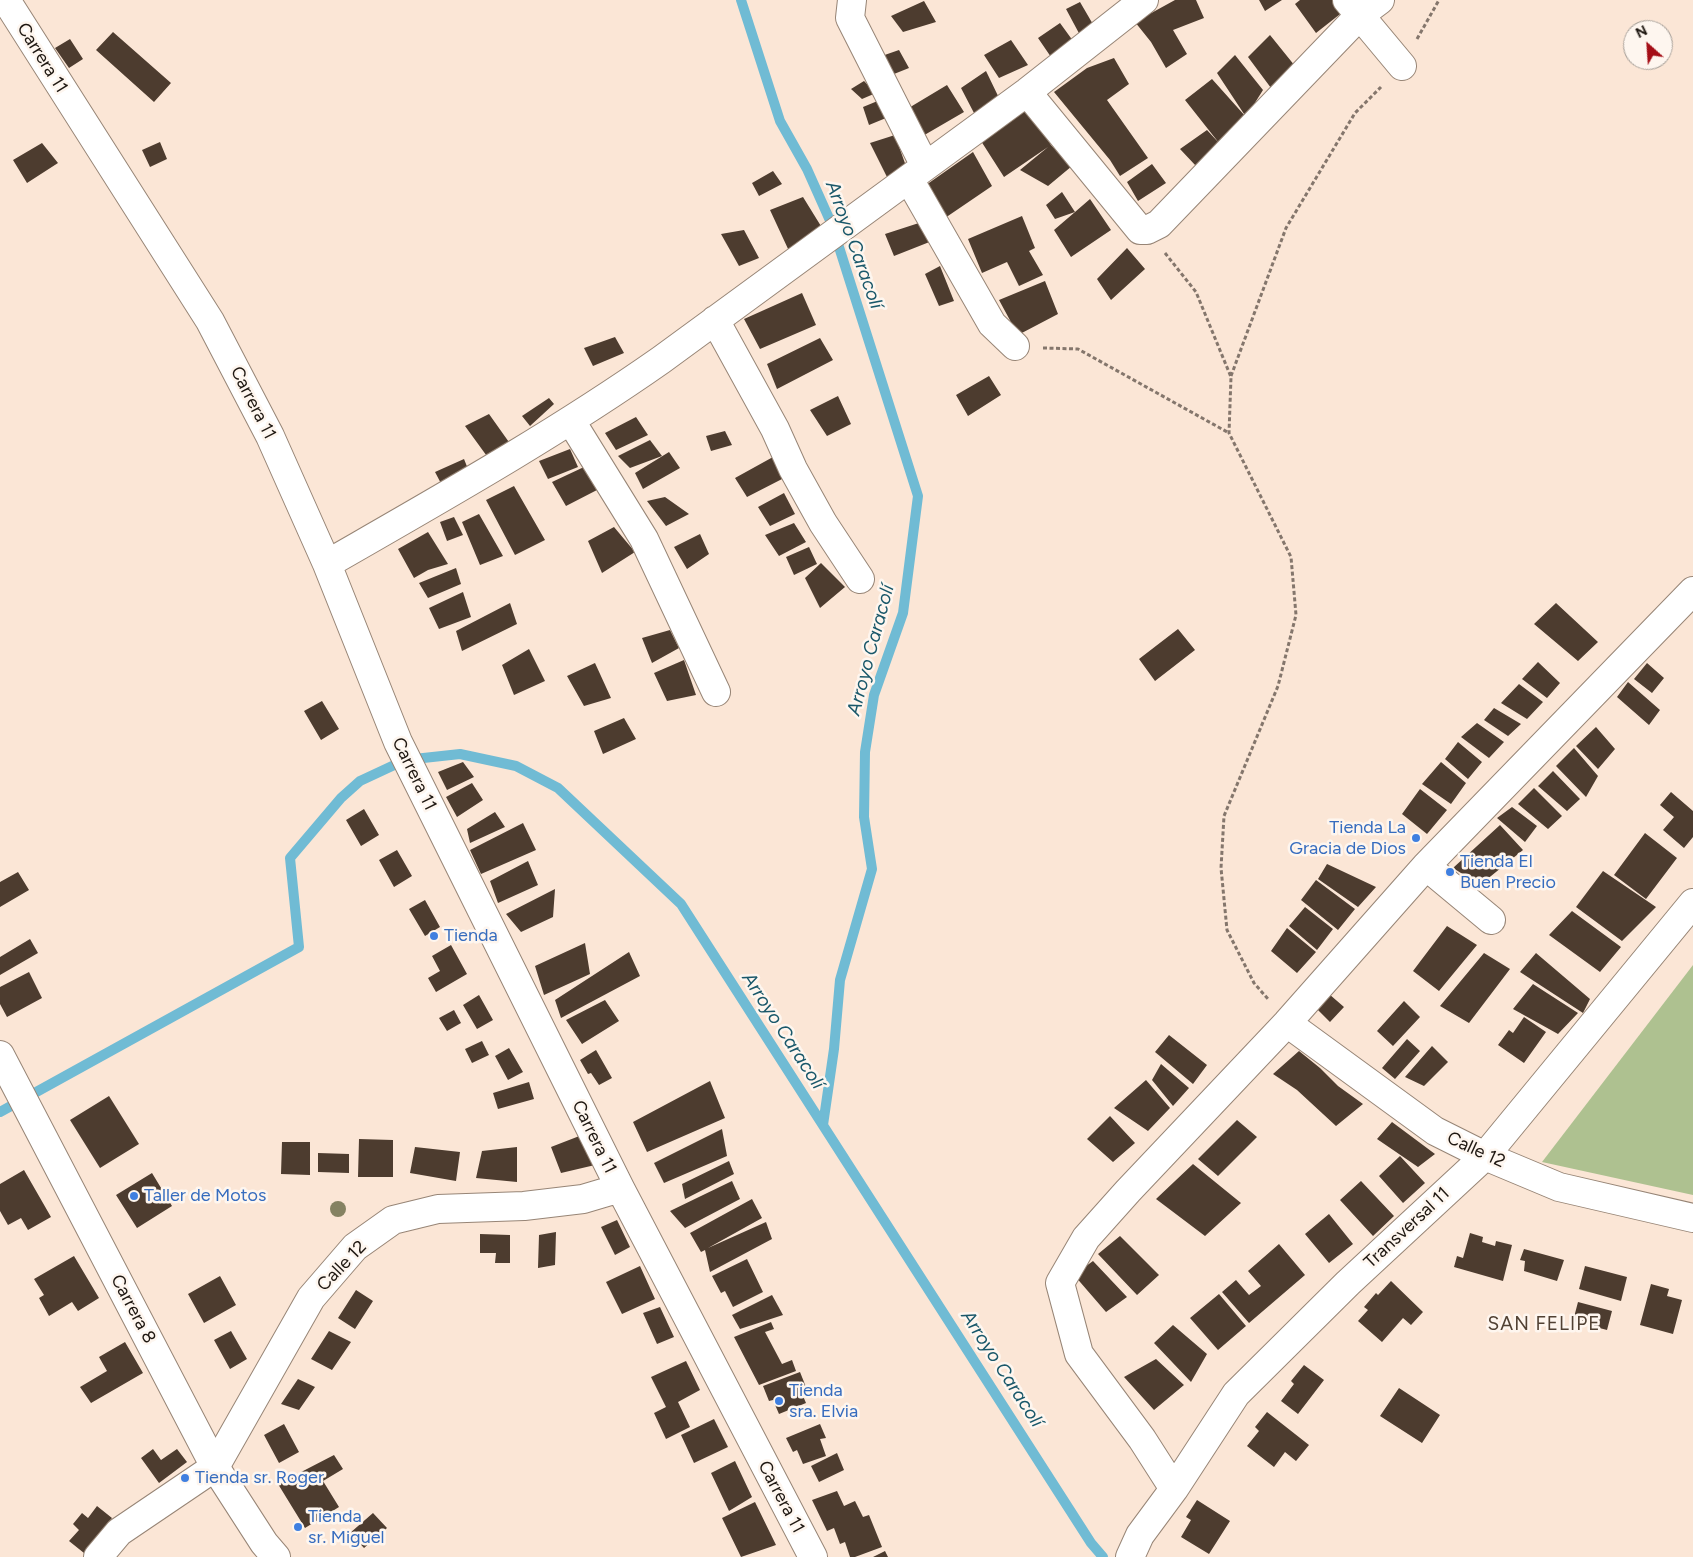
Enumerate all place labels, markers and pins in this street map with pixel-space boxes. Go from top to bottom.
place label: Tienda La Gracia de Dios [1289,817,1406,860]
marker: Tienda La Gracia de Dios [1410,832,1422,844]
place label: Tienda El Buen Precio [1460,851,1556,894]
marker: Tienda El Buen Precio [1444,866,1456,878]
place label: Tienda [444,925,498,947]
marker: Tienda [428,930,440,942]
place label: Taller de Motos [144,1185,266,1207]
marker: Taller de Motos [128,1190,140,1202]
place label: Tienda sra. Elvia [789,1380,858,1422]
marker: Tienda sra. Elvia [773,1395,785,1407]
place label: Tienda sr. Roger [195,1467,324,1489]
marker: Tienda sr. Roger [179,1472,191,1484]
place label: Tienda sr. Miguel [308,1506,384,1548]
marker: Tienda sr. Miguel [292,1521,304,1533]

